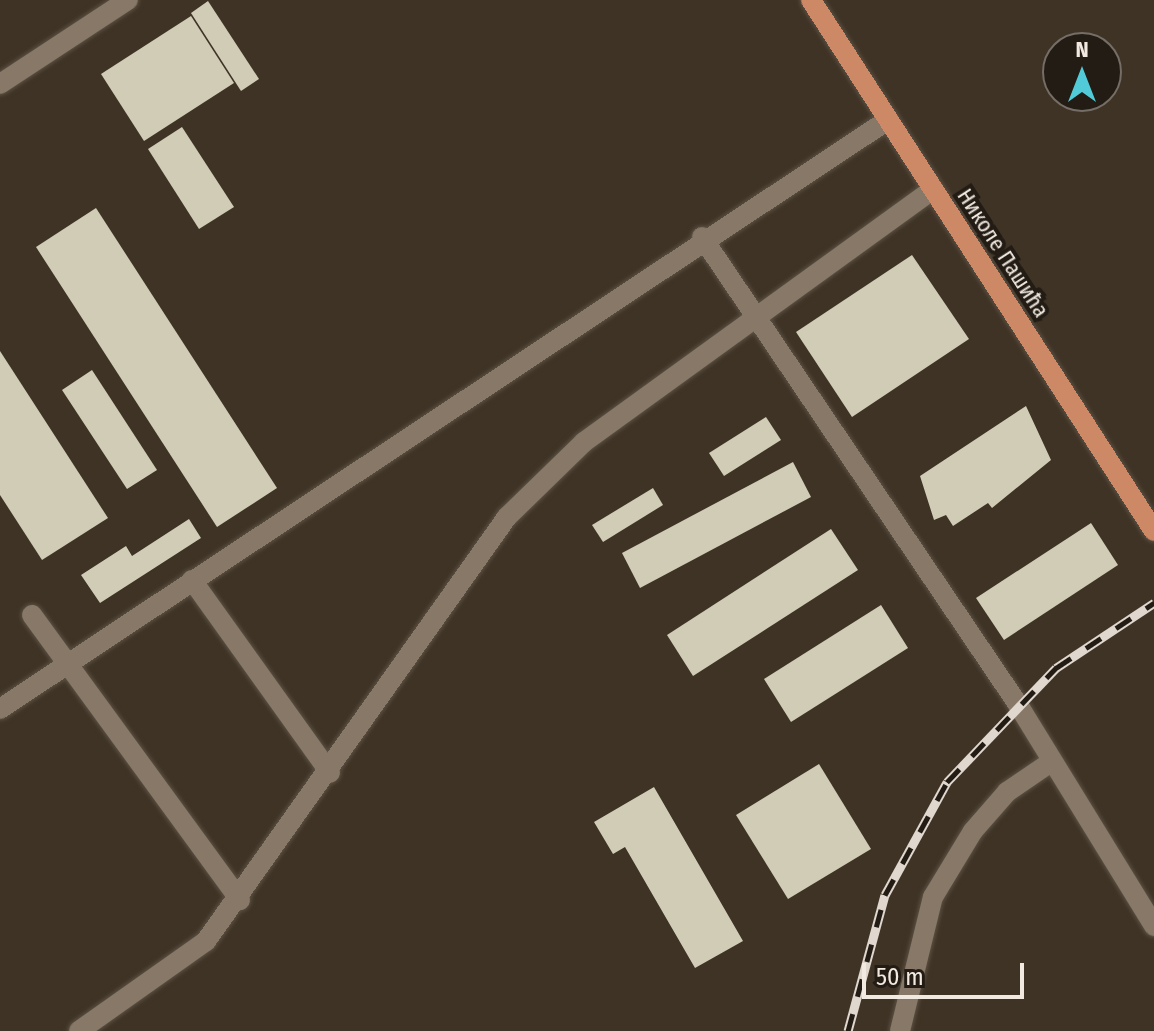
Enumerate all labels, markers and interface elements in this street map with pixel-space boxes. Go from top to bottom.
north arrow [1042,32,1122,112]
text: N [1075,36,1089,63]
street label: Николе Пашића [952,184,1054,322]
scale bar [866,947,1028,997]
text: 50 m [876,963,924,991]

